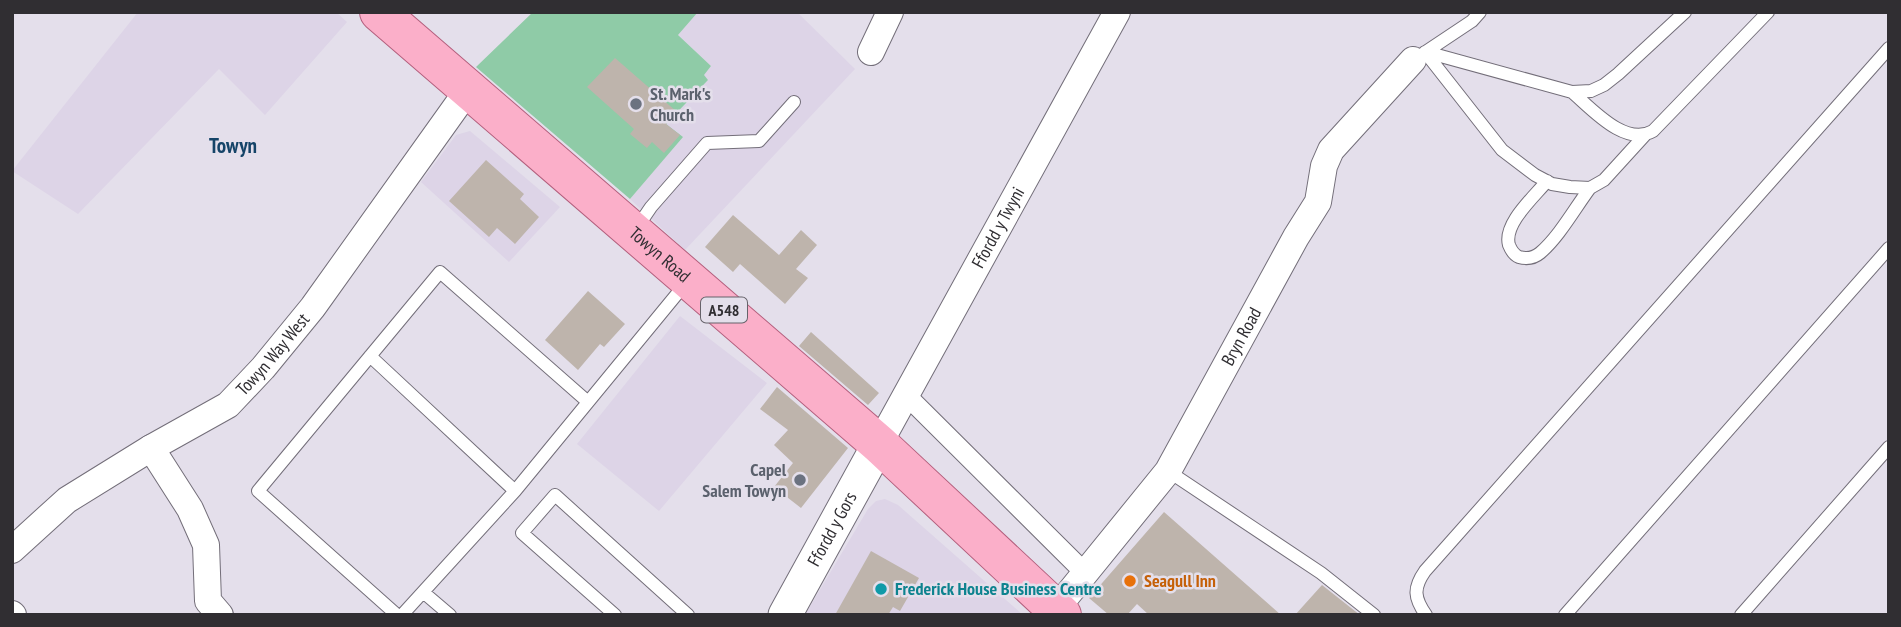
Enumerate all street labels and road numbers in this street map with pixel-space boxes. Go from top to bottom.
street label: Ffordd y Twyni [966,183,1029,272]
street label: Towyn Road [625,221,696,287]
road number: A548 [701,298,747,322]
street label: Bryn Road [1216,303,1266,369]
street label: Towyn Way West [231,308,314,400]
street label: Ffordd y Gors [802,488,862,570]

